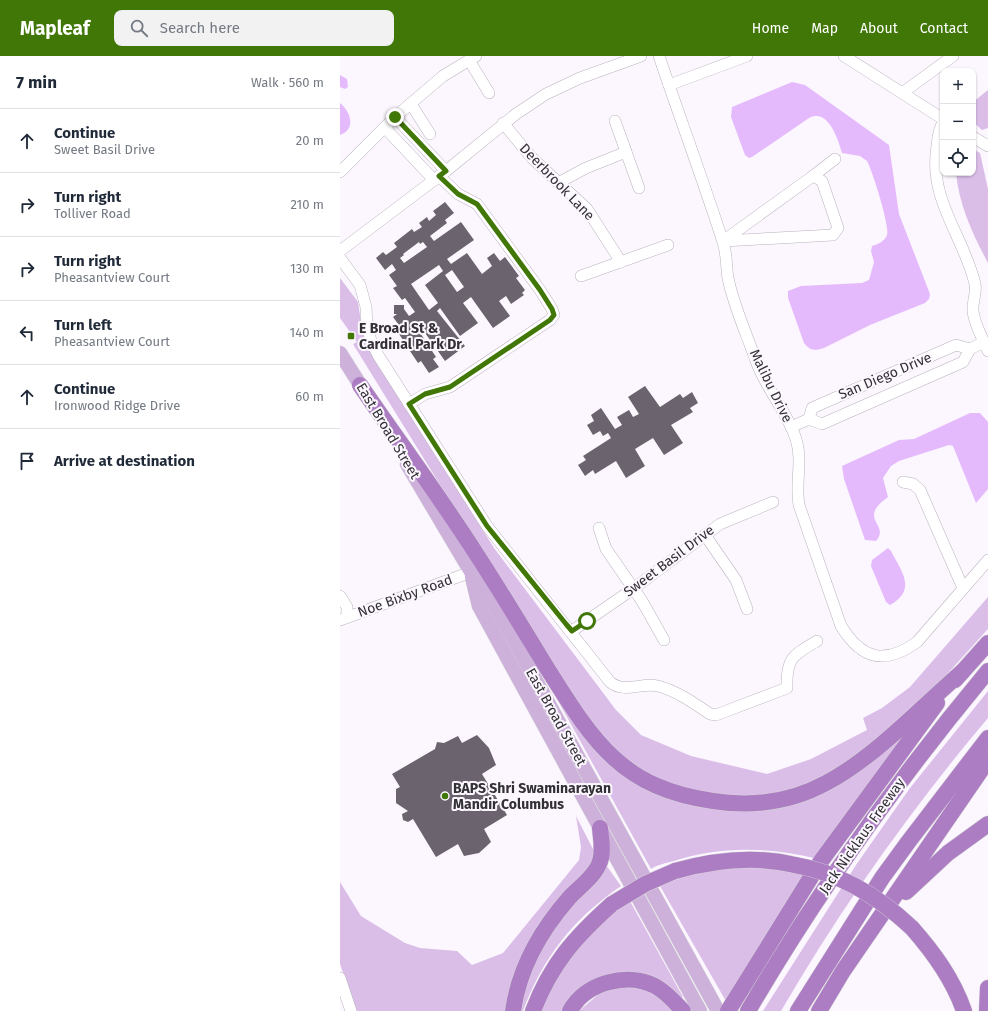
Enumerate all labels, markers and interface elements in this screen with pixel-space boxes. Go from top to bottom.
search box [114,10,394,46]
text: Mapleaf [20,17,90,40]
icon: search [128,17,150,39]
text: Search here [160,19,240,37]
text: Home [752,20,789,37]
text: Map [811,20,838,37]
text: About [860,20,898,37]
text: Contact [920,20,968,37]
map controls [940,68,976,176]
button: + [940,68,976,104]
text: 7 min [16,72,57,93]
text: Walk · 560 m [251,75,324,90]
button: − [940,104,976,140]
route end [386,108,404,126]
text: Continue [54,124,115,142]
icon: ahead [16,130,38,152]
text: 20 m [296,133,324,148]
street label: Deerbrook Lane [516,140,598,224]
button: locate [940,140,976,176]
text: Sweet Basil Drive [54,142,155,157]
text: Turn right [54,188,121,206]
icon: right [16,194,38,216]
text: 210 m [290,197,324,212]
text: Tolliver Road [54,206,131,221]
text: Turn right [54,252,121,270]
icon: right [16,258,38,280]
text: 130 m [290,261,324,276]
text: Pheasantview Court [54,270,170,285]
text: Turn left [54,316,112,334]
place label: E Broad St & Cardinal Park Dr [359,320,462,353]
icon: left [16,322,38,344]
text: 140 m [290,325,324,340]
marker: E Broad St & Cardinal Park Dr [346,331,356,341]
text: Pheasantview Court [54,334,170,349]
street label: Malibu Drive [746,347,796,425]
street label: San Diego Drive [836,349,934,403]
text: Continue [54,380,115,398]
street label: East Broad Street [353,380,424,483]
icon: ahead [16,386,38,408]
text: 60 m [295,389,324,404]
text: Ironwood Ridge Drive [54,398,180,413]
icon: arrive [16,450,38,472]
text: Arrive at destination [54,452,195,470]
street label: Sweet Basil Drive [620,521,718,601]
street label: Noe Bixby Road [355,571,455,621]
route start [578,612,596,630]
street label: East Broad Street [522,665,590,770]
street label: Jack Nicklaus Freeway [816,775,909,897]
place label: BAPS Shri Swaminarayan Mandir Columbus [453,780,611,813]
marker: BAPS Shri Swaminarayan Mandir Columbus [440,791,450,801]

